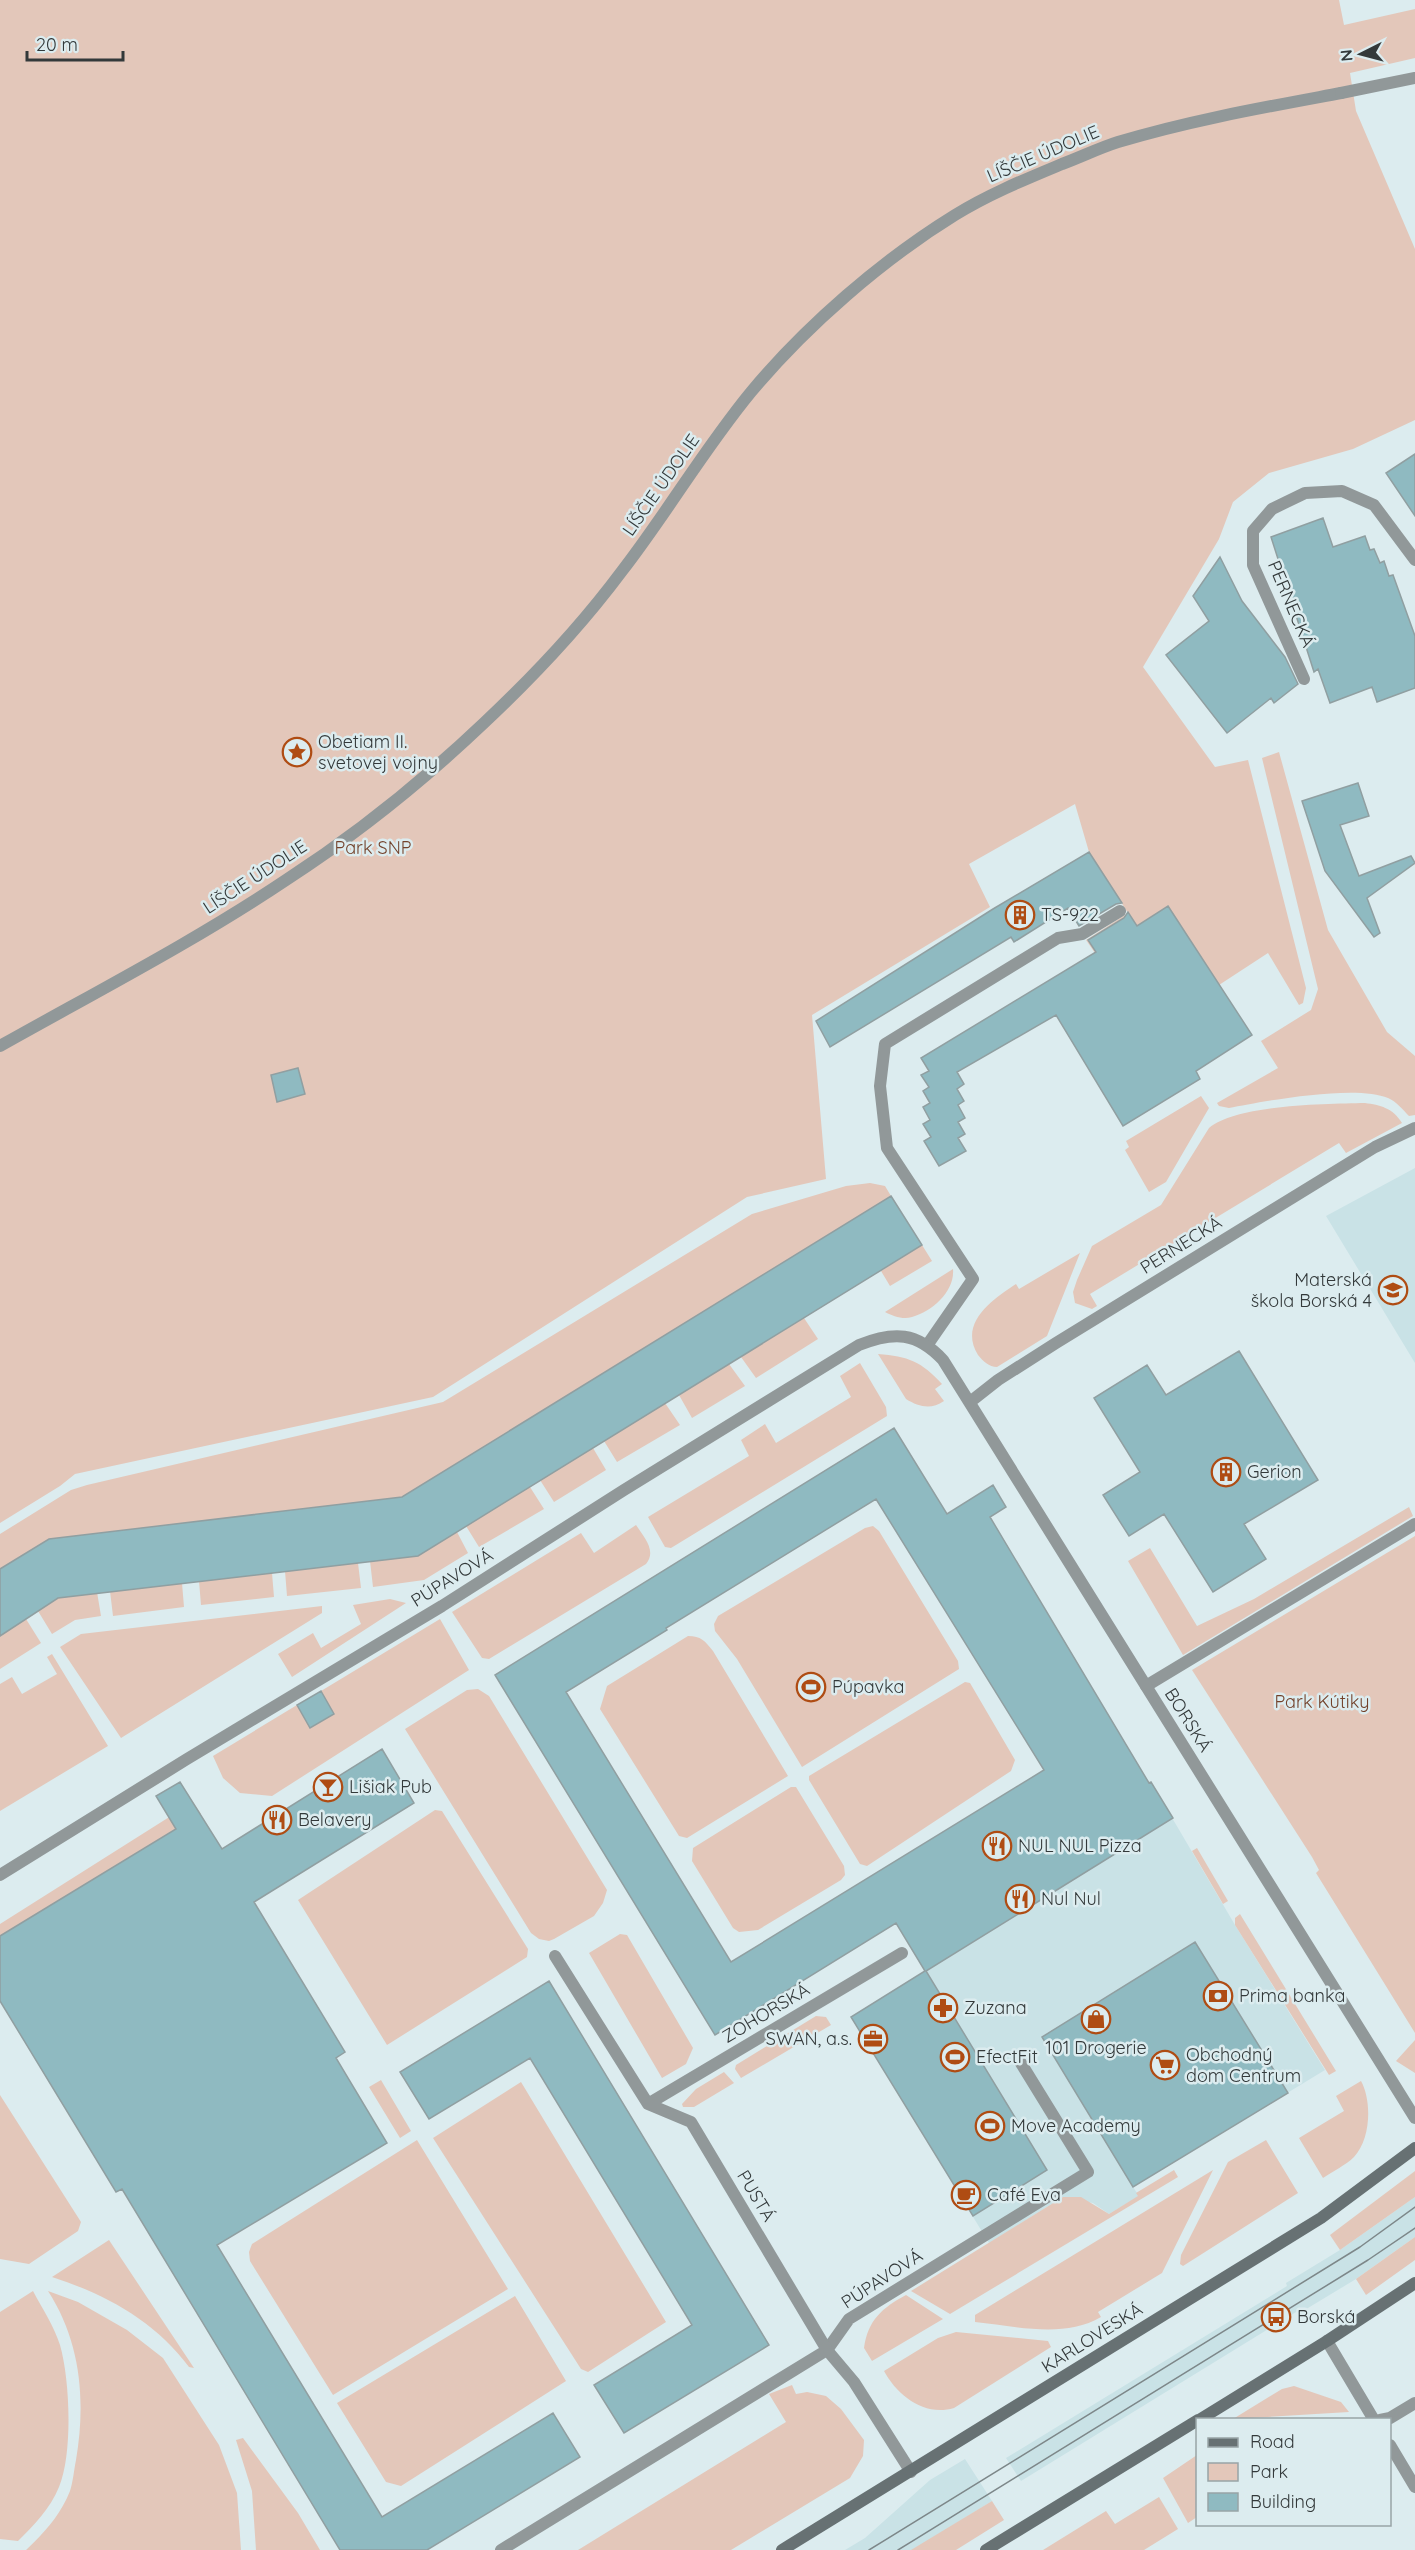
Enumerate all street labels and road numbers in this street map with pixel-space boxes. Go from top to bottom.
street label: LÍŠČIE ÚDOLIE [983,120,1102,187]
street label: LÍŠČIE ÚDOLIE [617,429,704,540]
street label: PERNECKÁ [1263,557,1320,651]
street label: LÍŠČIE ÚDOLIE [198,834,311,919]
street label: PERNECKÁ [1136,1210,1226,1279]
street label: PÚPAVOVÁ [406,1543,497,1612]
street label: BORSKÁ [1160,1683,1217,1756]
street label: ZOHORSKÁ [718,1977,814,2048]
street label: PUSTÁ [732,2166,781,2226]
street label: PÚPAVOVÁ [837,2244,927,2313]
street label: KARLOVESKÁ [1037,2297,1147,2378]

